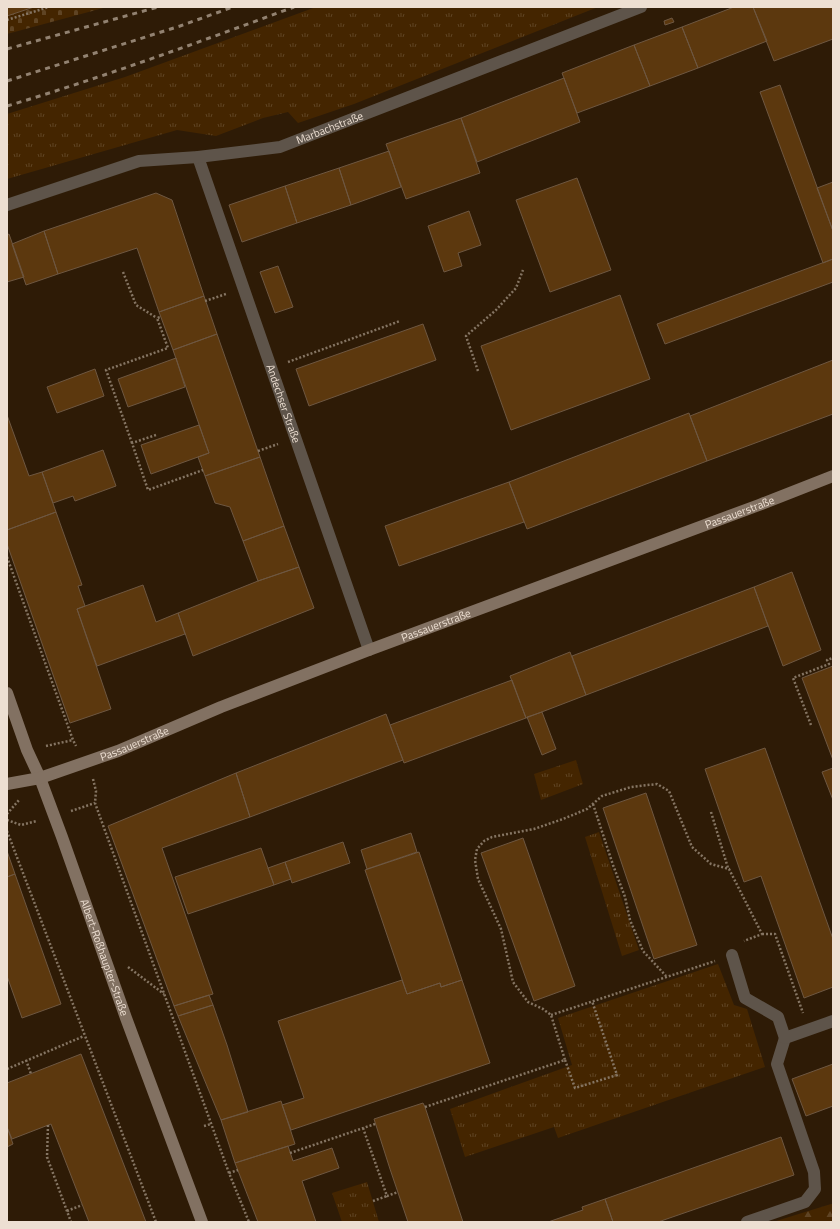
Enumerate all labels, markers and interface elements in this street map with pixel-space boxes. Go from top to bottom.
street label: Marbachstraße [294,107,366,148]
street label: Andechser Straße [262,362,305,446]
street label: Passauerstraße [702,492,777,532]
street label: Passauerstraße [399,605,473,645]
street label: Passauerstraße [98,722,172,765]
street label: Albert-Roßhaupter-Straße [77,897,133,1018]

